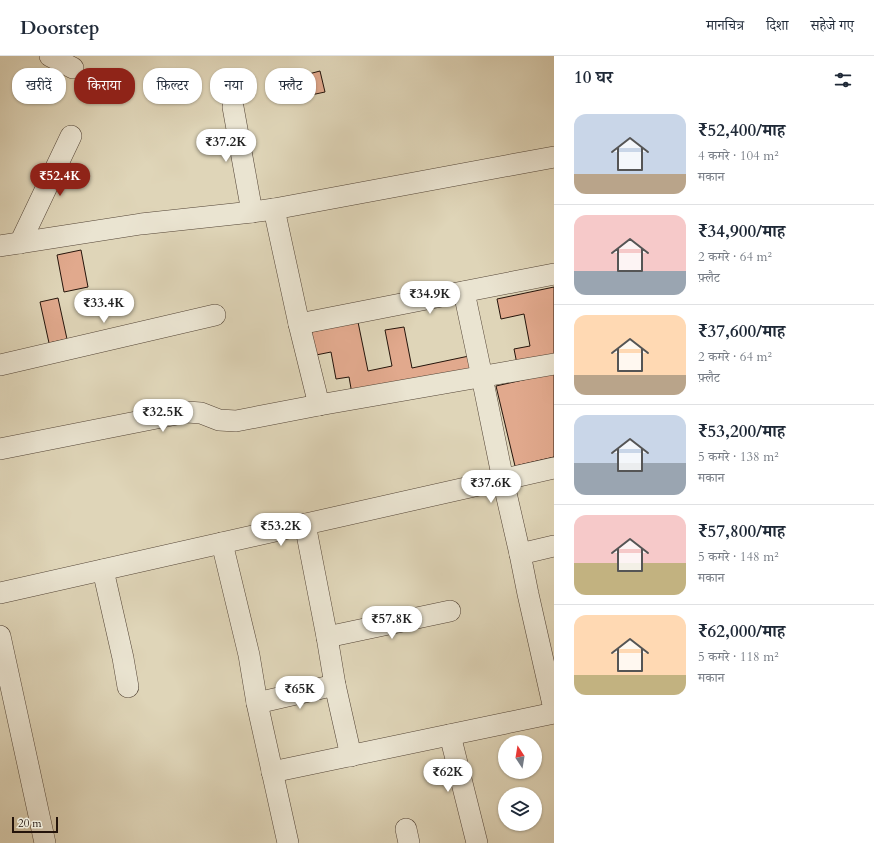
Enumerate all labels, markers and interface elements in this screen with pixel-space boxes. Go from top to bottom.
text: Doorstep [20,15,100,41]
text: मानचित्र [706,16,744,35]
text: दिशा [766,16,788,35]
text: सहेजे गए [810,16,854,35]
text: 10 घर [574,66,613,89]
chip: खरीदें [12,68,66,104]
chip: किराया [74,68,135,104]
chip: फ़िल्टर [143,68,202,104]
chip: नया [210,68,257,104]
chip: फ़्लैट [265,68,316,104]
icon: filters [832,69,854,91]
text: ₹52,400/माह [698,119,785,142]
pin: ₹37.2K [193,129,259,163]
icon: home [606,130,654,178]
text: ₹37.2K [205,133,247,151]
text: 4 कमरे · 104 m² [698,147,779,165]
pin: ₹52.4K [27,163,93,197]
text: ₹52.4K [39,167,81,185]
text: मकान [698,168,724,186]
text: ₹34,900/माह [698,220,785,243]
icon: home [606,231,654,279]
text: 2 कमरे · 64 m² [698,248,772,266]
text: फ़्लैट [698,269,720,287]
pin: ₹34.9K [397,281,463,315]
text: ₹34.9K [409,285,451,303]
pin: ₹33.4K [71,290,137,324]
text: ₹33.4K [83,294,125,312]
text: ₹37,600/माह [698,320,785,343]
icon: home [606,331,654,379]
text: 2 कमरे · 64 m² [698,348,772,366]
text: फ़्लैट [698,369,720,387]
pin: ₹32.5K [130,399,196,433]
text: ₹32.5K [142,403,184,421]
text: ₹53,200/माह [698,420,785,443]
icon: home [606,431,654,479]
text: 5 कमरे · 138 m² [698,448,779,466]
text: मकान [698,469,724,487]
pin: ₹37.6K [458,470,524,504]
text: ₹37.6K [470,474,512,492]
pin: ₹53.2K [248,513,314,547]
text: ₹53.2K [260,517,302,535]
text: ₹57,800/माह [698,520,785,543]
icon: home [606,531,654,579]
text: 5 कमरे · 148 m² [698,548,779,566]
text: मकान [698,569,724,587]
pin: ₹57.8K [359,606,425,640]
text: ₹57.8K [371,610,413,628]
text: ₹62,000/माह [698,620,785,643]
icon: home [606,631,654,679]
text: 5 कमरे · 118 m² [698,648,779,666]
text: मकान [698,669,724,687]
pin: ₹65K [276,676,324,710]
text: ₹65K [284,680,316,698]
north arrow [498,735,542,779]
map controls [498,735,542,831]
pin: ₹62K [424,759,472,793]
text: ₹62K [432,763,464,781]
button: layers [498,787,542,831]
scale bar [12,815,58,834]
text: 20 m [18,816,42,831]

